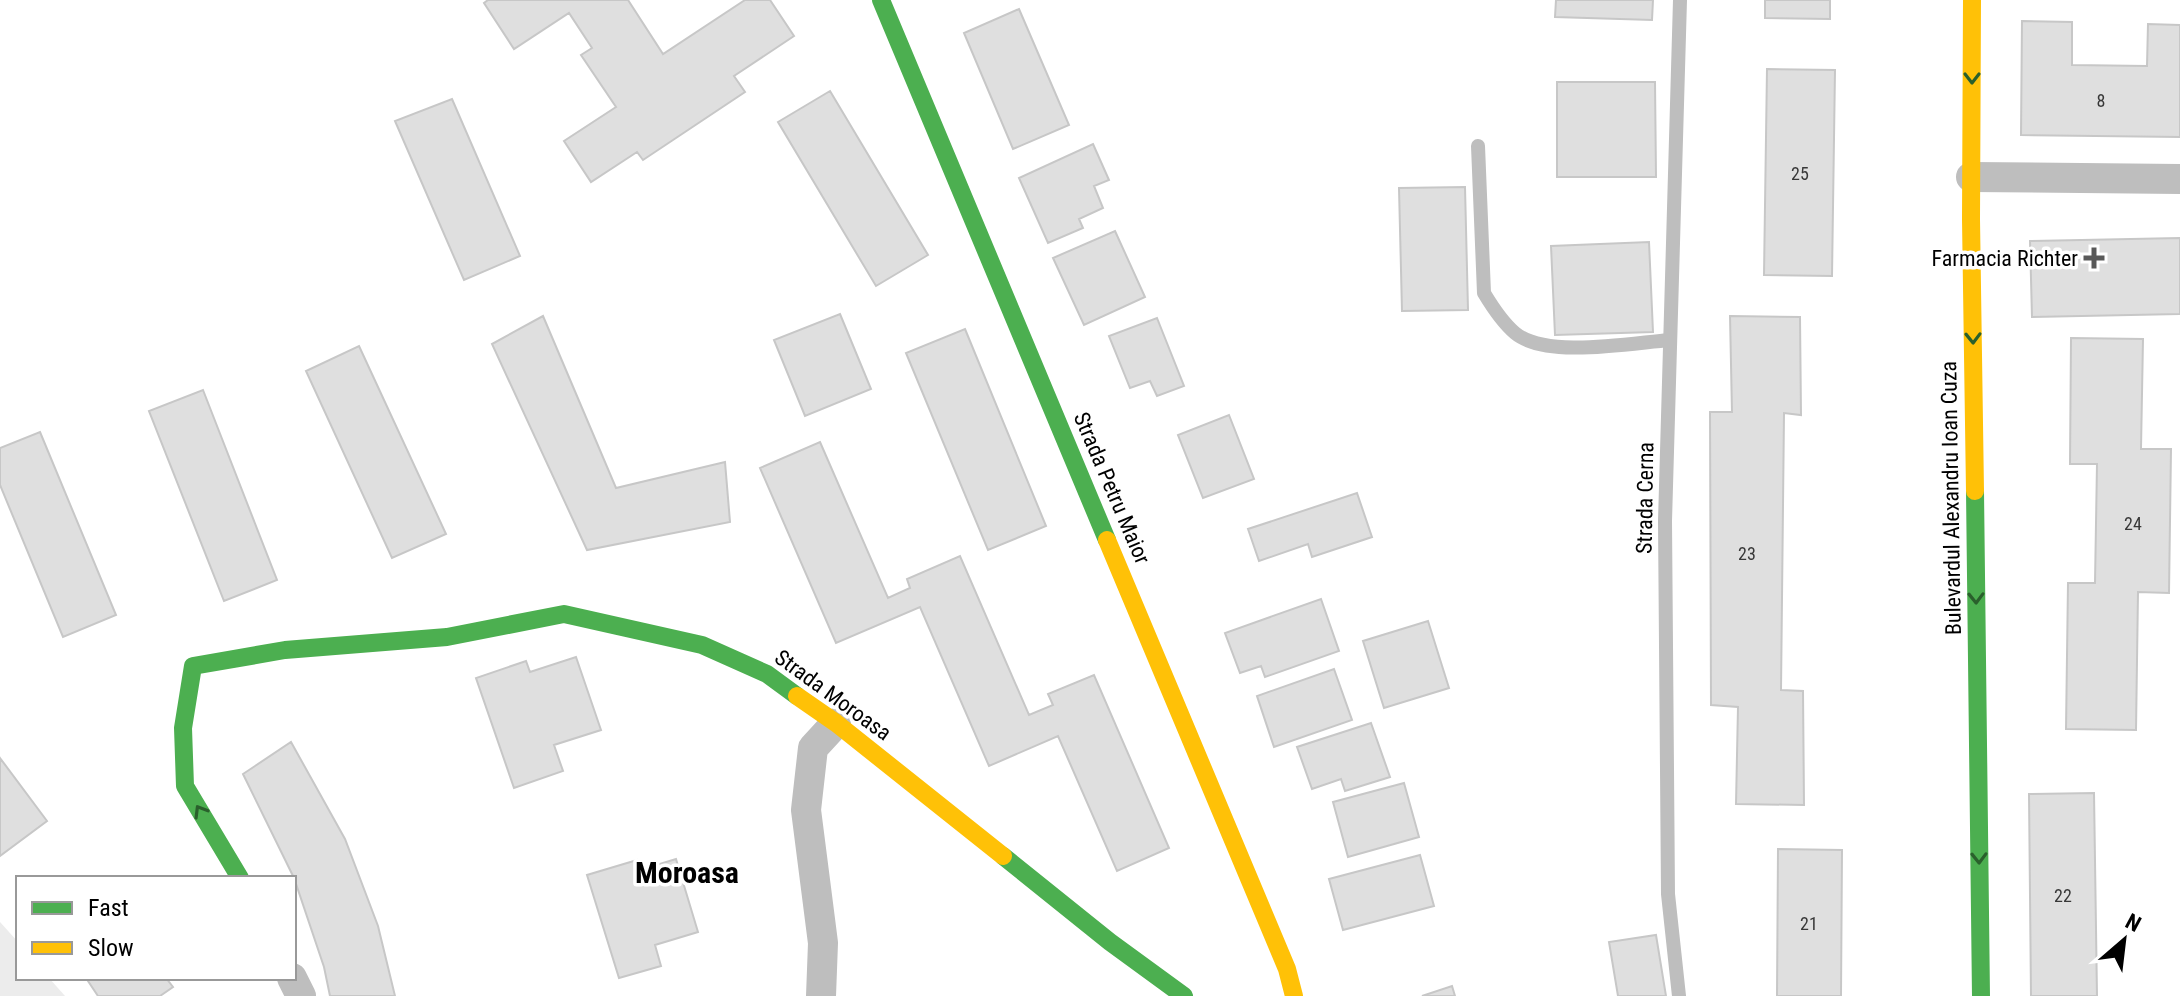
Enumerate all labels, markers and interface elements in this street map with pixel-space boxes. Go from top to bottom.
one-way arrow [1963,72,1981,85]
house number: 8 [2097,90,2105,111]
house number: 25 [1791,163,1809,184]
place label: Farmacia Richter [1932,246,2078,271]
marker: Farmacia Richter [2085,249,2103,267]
one-way arrow [1964,332,1981,345]
street label: Bulevardul Alexandru Ioan Cuza [1936,361,1966,635]
street label: Strada Petru Maior [1069,408,1155,568]
street label: Strada Cerna [1632,442,1658,554]
house number: 24 [2124,513,2142,534]
house number: 23 [1738,543,1756,564]
one-way arrow [1967,592,1985,605]
street label: Strada Moroasa [770,644,896,746]
one-way arrow [194,805,210,820]
one-way arrow [1970,852,1988,865]
district label: Moroasa [635,855,739,890]
legend [16,876,296,980]
house number: 22 [2054,885,2072,906]
text: Fast [88,894,129,922]
north arrow [2084,900,2164,980]
text: N [2121,909,2145,937]
house number: 21 [1800,913,1818,934]
text: Slow [88,934,134,962]

